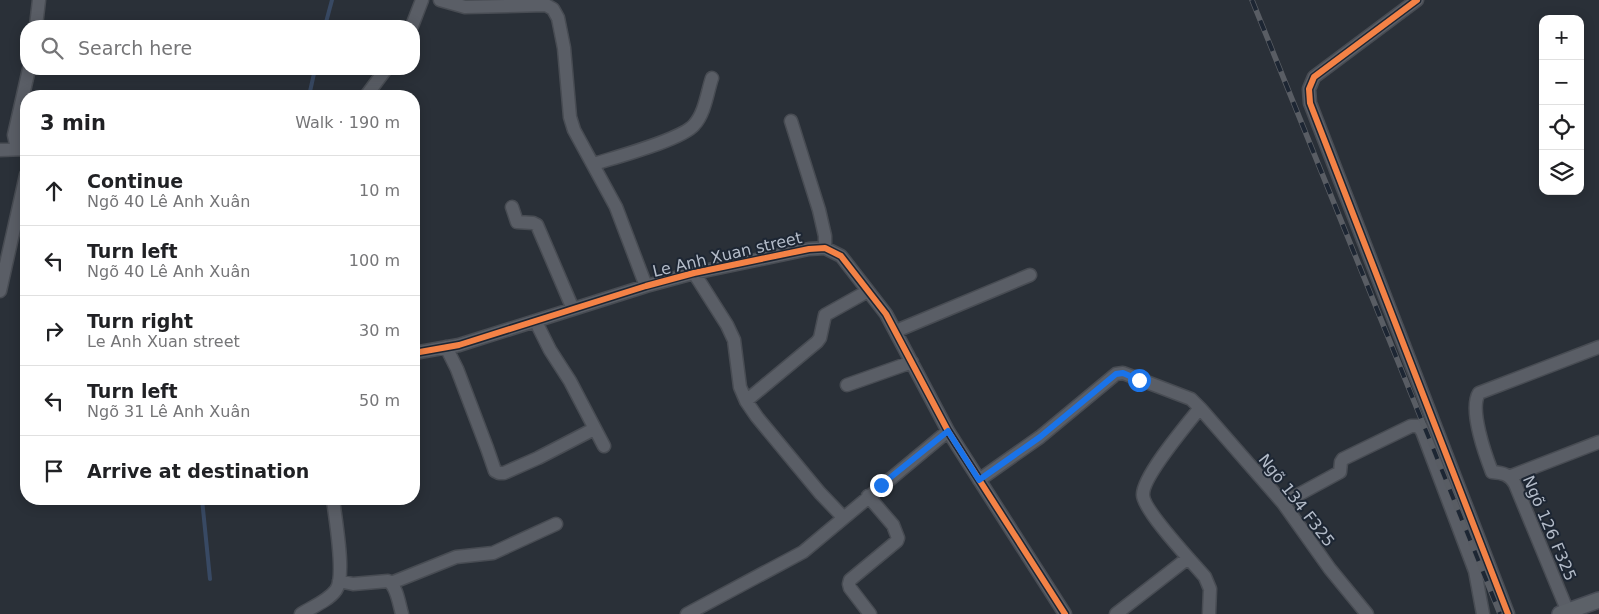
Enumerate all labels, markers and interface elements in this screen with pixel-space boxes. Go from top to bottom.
map controls [1539,15,1584,195]
button: + [1539,15,1584,60]
search box [20,20,420,75]
icon: search [38,34,66,62]
text: Search here [78,37,192,59]
button: − [1539,60,1584,105]
button: locate [1539,105,1584,150]
text: 3 min [40,111,106,135]
text: Walk · 190 m [295,113,400,132]
button: layers [1539,150,1584,195]
text: Continue [87,170,183,192]
icon: ahead [40,177,68,205]
text: 10 m [359,181,400,200]
text: Ngõ 40 Lê Anh Xuân [87,192,250,211]
street label: Le Anh Xuan street [651,228,804,281]
text: Turn left [87,240,178,262]
icon: left [40,247,68,275]
text: 100 m [349,251,400,270]
text: Ngõ 40 Lê Anh Xuân [87,262,250,281]
text: Turn right [87,310,193,332]
icon: right [40,317,68,345]
text: 30 m [359,321,400,340]
text: Le Anh Xuan street [87,332,240,351]
route start [1128,369,1151,392]
text: Turn left [87,380,178,402]
icon: left [40,387,68,415]
text: 50 m [359,391,400,410]
text: Ngõ 31 Lê Anh Xuân [87,402,250,421]
street label: Ngõ 134 F325 [1255,450,1339,550]
icon: arrive [40,457,68,485]
text: Arrive at destination [87,460,309,482]
street label: Ngõ 126 F325 [1519,473,1580,584]
route end [870,474,893,497]

